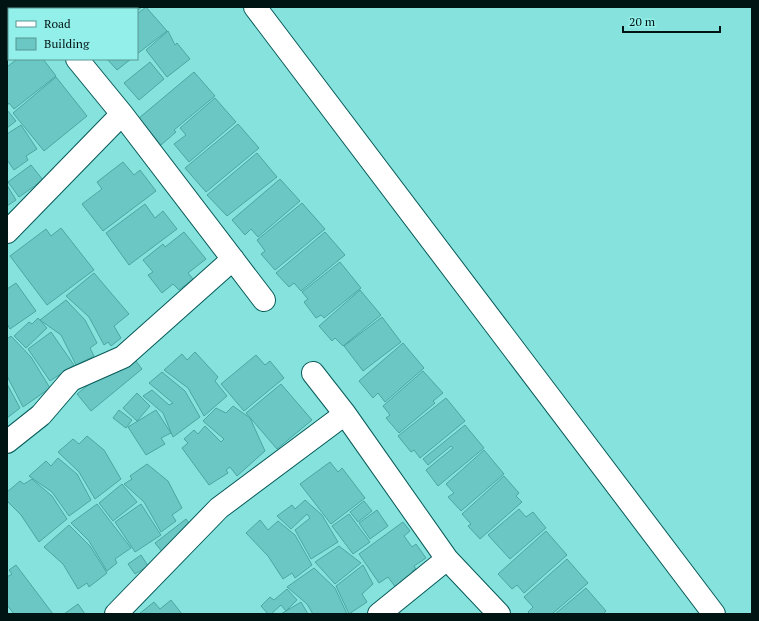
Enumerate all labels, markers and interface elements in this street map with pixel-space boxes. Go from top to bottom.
legend [8,8,138,60]
scale bar [623,8,720,34]
text: 20 m [629,14,656,29]
text: Road [44,16,71,31]
text: Building [44,36,90,51]

